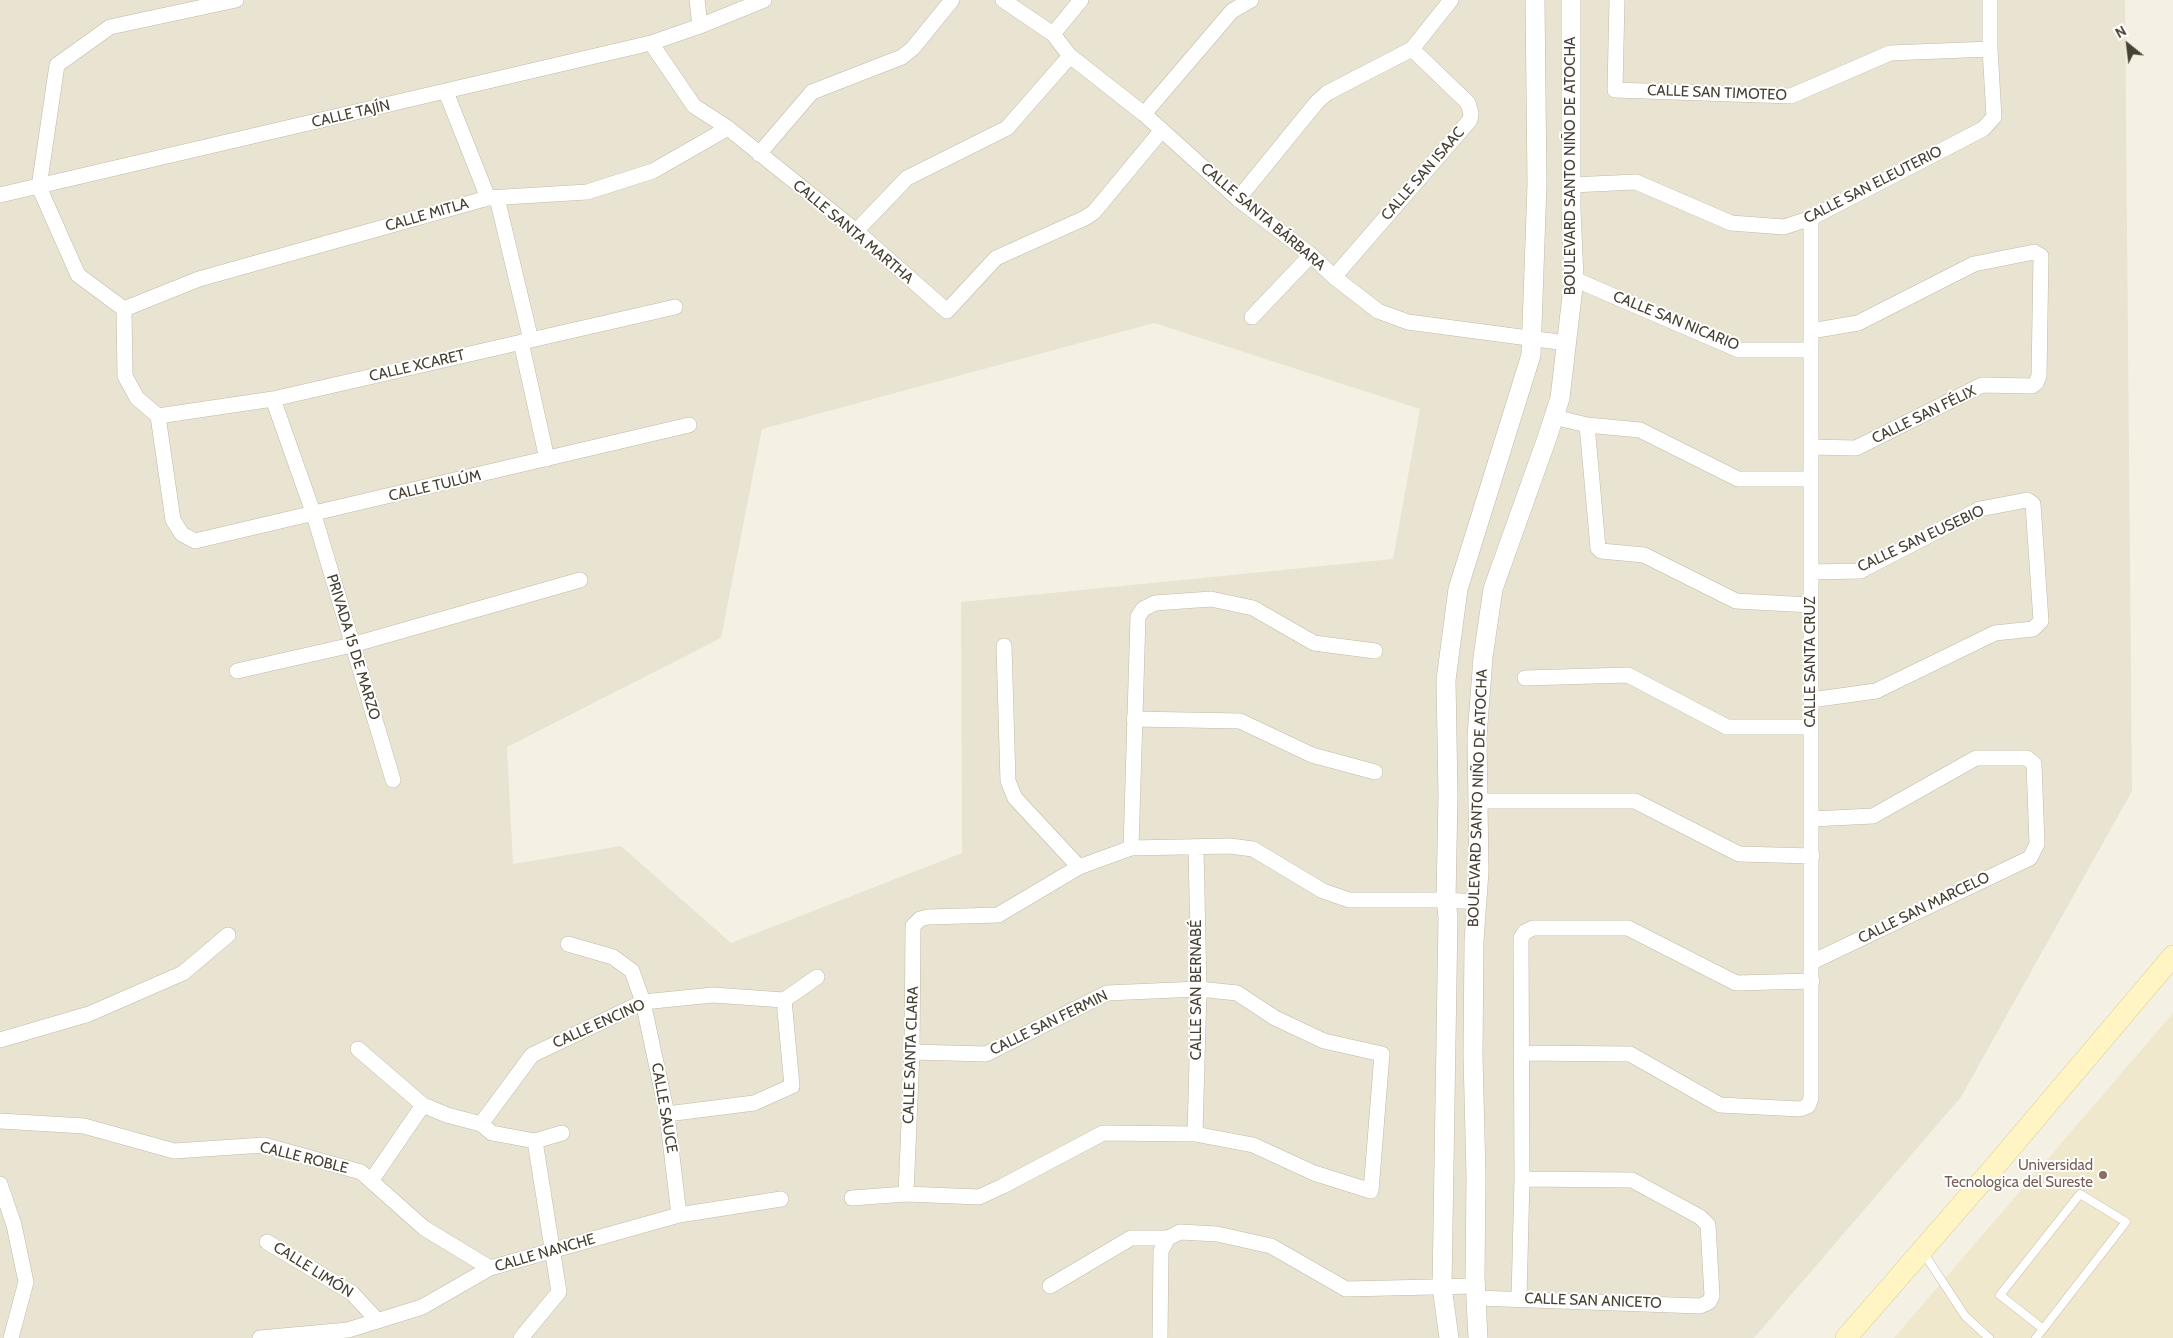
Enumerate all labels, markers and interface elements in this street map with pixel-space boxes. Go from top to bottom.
north arrow [2103,20,2153,70]
text: N [2112,22,2129,42]
street label: BOULEVARD SANTO NIÑO DE ATOCHA [1562,37,1580,295]
street label: CALLE SAN TIMOTEO [1647,82,1787,104]
street label: CALLE TAJÍN [310,96,392,132]
street label: CALLE SAN ISAAC [1378,124,1468,224]
street label: CALLE SAN ELEUTERIO [1801,142,1945,228]
street label: CALLE SANTA BÁRBARA [1197,160,1329,274]
street label: CALLE SANTA MARTHA [789,176,917,288]
street label: CALLE MITLA [383,195,471,235]
street label: CALLE SAN NICARIO [1610,287,1742,355]
street label: CALLE XCARET [367,346,467,386]
street label: CALLE SAN FÉLIX [1869,382,1979,448]
street label: CALLE TULÚM [387,467,483,505]
street label: CALLE SAN EUSEBIO [1855,502,1987,576]
street label: PRIVADA 15 DE MARZO [322,572,384,722]
street label: CALLE SANTA CRUZ [1802,597,1820,727]
street label: BOULEVARD SANTO NIÑO DE ATOCHA [1464,669,1492,927]
street label: CALLE SAN MARCELO [1855,868,1993,948]
street label: CALLE SAN BERNABÉ [1188,920,1206,1060]
street label: CALLE SANTA CLARA [900,986,922,1124]
street label: CALLE SAN FERMIN [987,987,1111,1059]
street label: CALLE ENCINO [550,996,648,1052]
street label: CALLE SAUCE [647,1061,681,1155]
street label: CALLE ROBLE [258,1138,350,1178]
place label: Universidad Tecnologica del Sureste [1944,1157,2093,1192]
marker: Universidad Tecnologica del Sureste [2097,1169,2109,1181]
street label: CALLE NANCHE [493,1230,597,1276]
street label: CALLE LIMÓN [270,1238,356,1302]
street label: CALLE SAN ANICETO [1524,1290,1662,1312]

